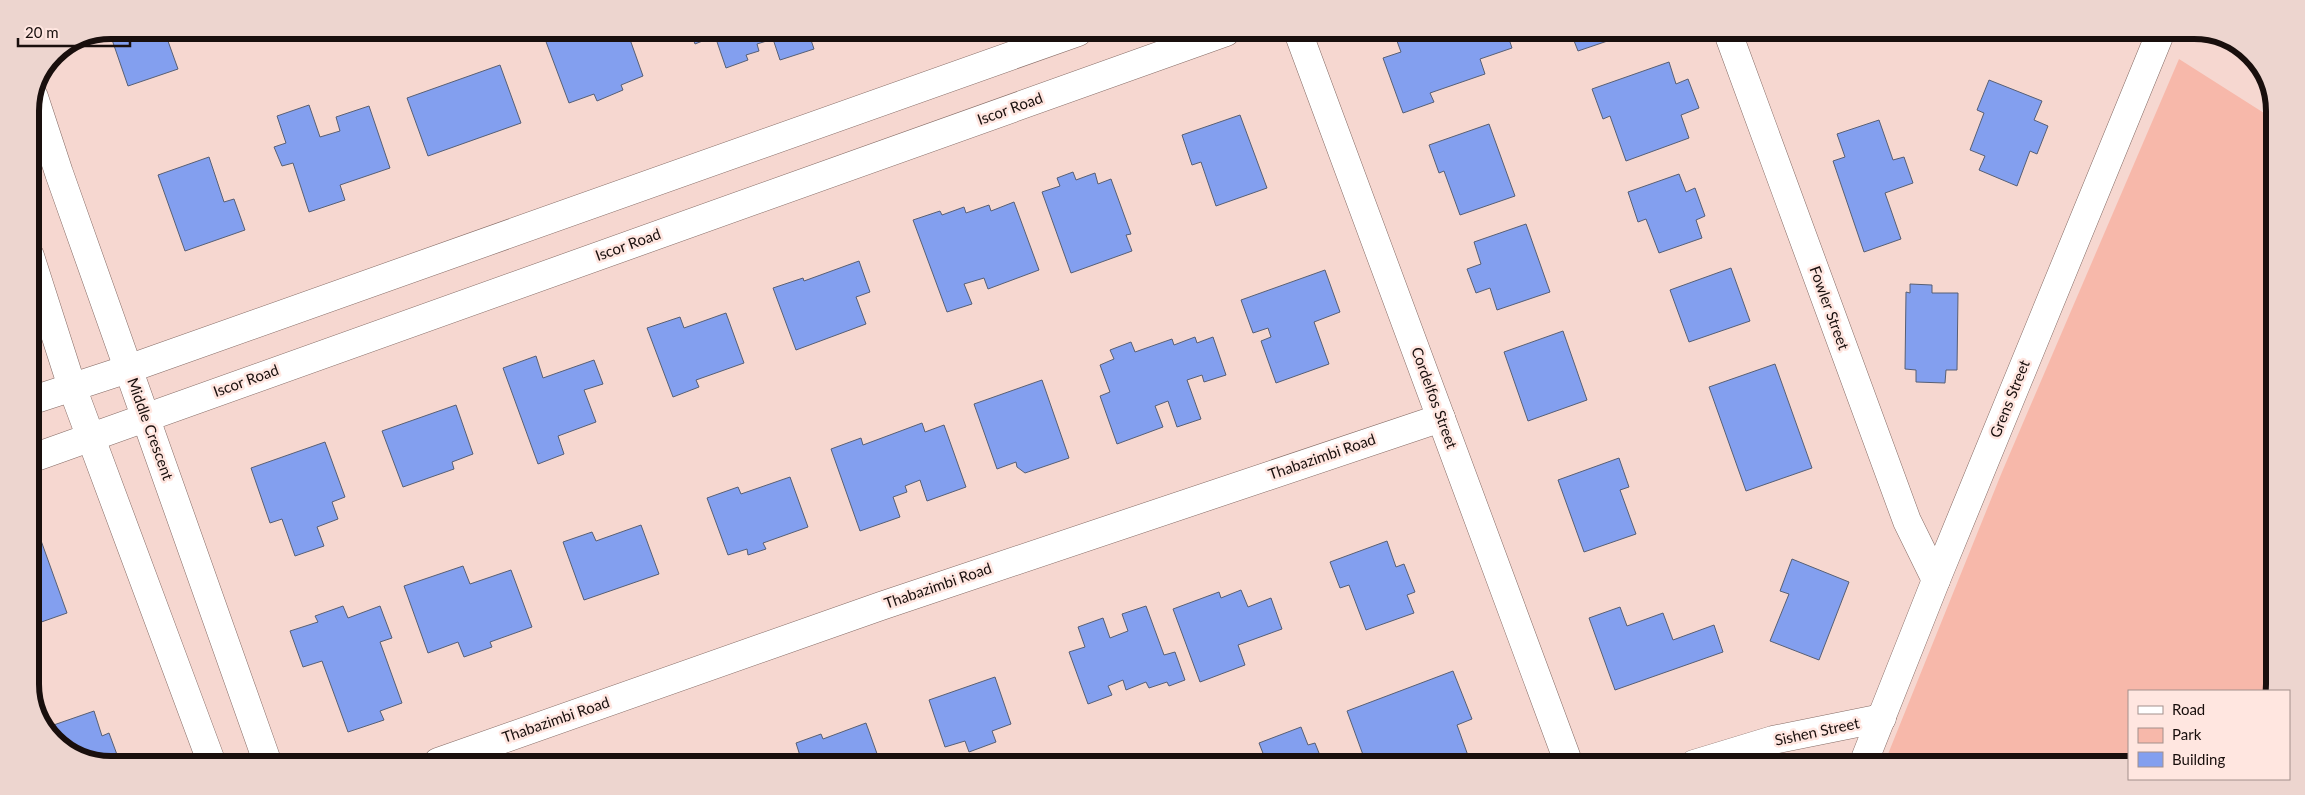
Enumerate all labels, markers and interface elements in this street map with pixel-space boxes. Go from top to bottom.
scale bar [18,15,130,47]
text: 20 m [25,23,59,41]
street label: Iscor Road [975,88,1045,128]
street label: Iscor Road [593,224,663,264]
street label: Fowler Street [1806,263,1854,353]
street label: Cordelfos Street [1408,344,1462,451]
street label: Grens Street [1985,357,2033,440]
street label: Iscor Road [211,360,281,400]
street label: Middle Crescent [124,375,178,483]
street label: Thabazimbi Road [1266,429,1378,483]
street label: Thabazimbi Road [882,558,994,612]
legend [2128,690,2290,780]
street label: Thabazimbi Road [500,692,612,746]
text: Road [2172,700,2205,718]
street label: Sishen Street [1773,713,1861,749]
text: Park [2172,725,2202,743]
text: Building [2172,750,2225,768]

